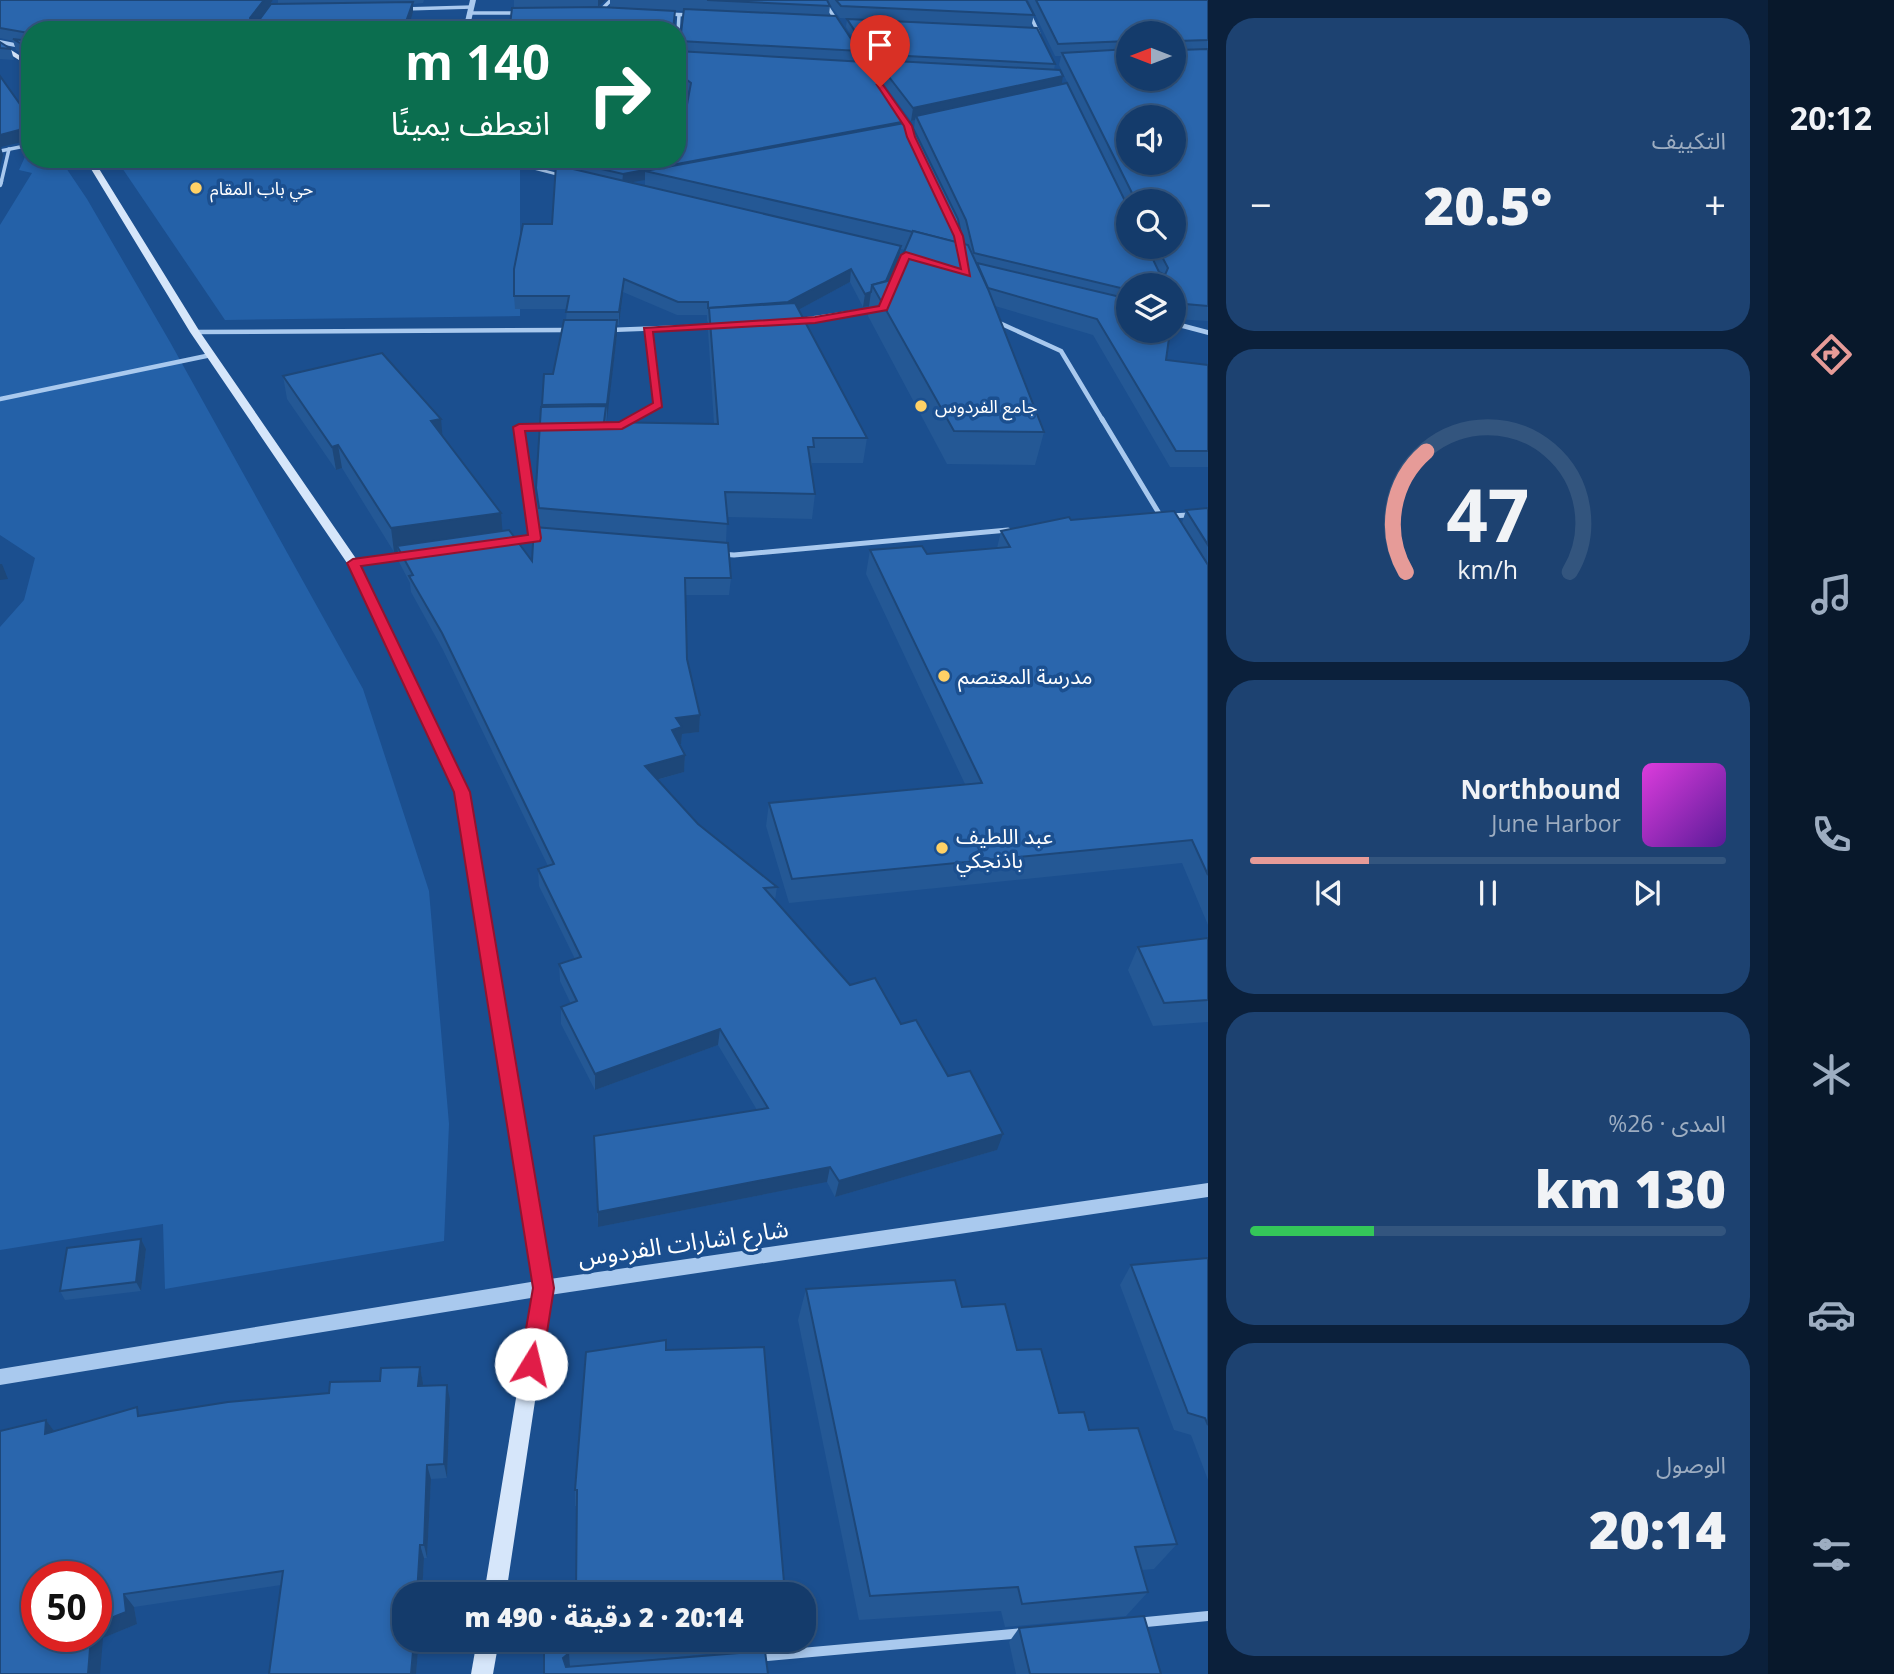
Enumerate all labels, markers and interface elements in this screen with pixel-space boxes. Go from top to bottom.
pin [850,15,910,87]
north arrow [1116,21,1186,91]
map controls [1116,21,1186,343]
icon: arrive [861,26,899,64]
text: 140 m [405,28,550,94]
icon: right [574,49,665,140]
text: 20:12 [1790,96,1872,139]
text: انعطف يمينًا [391,101,550,144]
button: sound [1116,105,1186,175]
text: التكييف [1652,124,1726,156]
text: 20.5° [1424,169,1552,240]
place label: حي باب المقام [210,176,313,203]
text: − [1250,178,1272,230]
text: + [1704,178,1726,230]
marker: حي باب المقام [188,180,204,196]
button: search [1116,189,1186,259]
button: layers [1116,273,1186,343]
icon: directions [1807,330,1856,379]
place label: جامع الفردوس [935,394,1037,421]
marker: جامع الفردوس [913,398,929,414]
text: 47 [1446,464,1530,563]
text: km/h [1458,552,1518,586]
icon: music [1807,570,1856,619]
place label: مدرسة المعتصم [958,662,1093,692]
marker: مدرسة المعتصم [936,668,952,684]
text: Northbound [1460,771,1621,807]
text: June Harbor [1491,807,1621,839]
icon: phone [1807,810,1856,859]
place label: عبد اللطيف باذنجكي [956,822,1053,877]
marker: عبد اللطيف باذنجكي [934,840,950,856]
icon: previous [1310,874,1348,912]
icon: pause [1469,874,1507,912]
icon: next [1628,874,1666,912]
icon: climate [1807,1050,1856,1099]
text: المدى · 26% [1608,1107,1726,1139]
text: 130 km [1535,1152,1726,1223]
street label: شارع اشارات الفردوس [576,1211,791,1275]
icon: car [1807,1290,1856,1339]
position arrow [494,1327,568,1401]
text: الوصول [1656,1448,1726,1480]
text: 20:14 [1589,1493,1726,1564]
icon: filters [1807,1530,1856,1579]
speed limit sign: 50 [21,1561,112,1652]
text: 20:14 · 2 دقيقة · 490 m [465,1599,743,1635]

